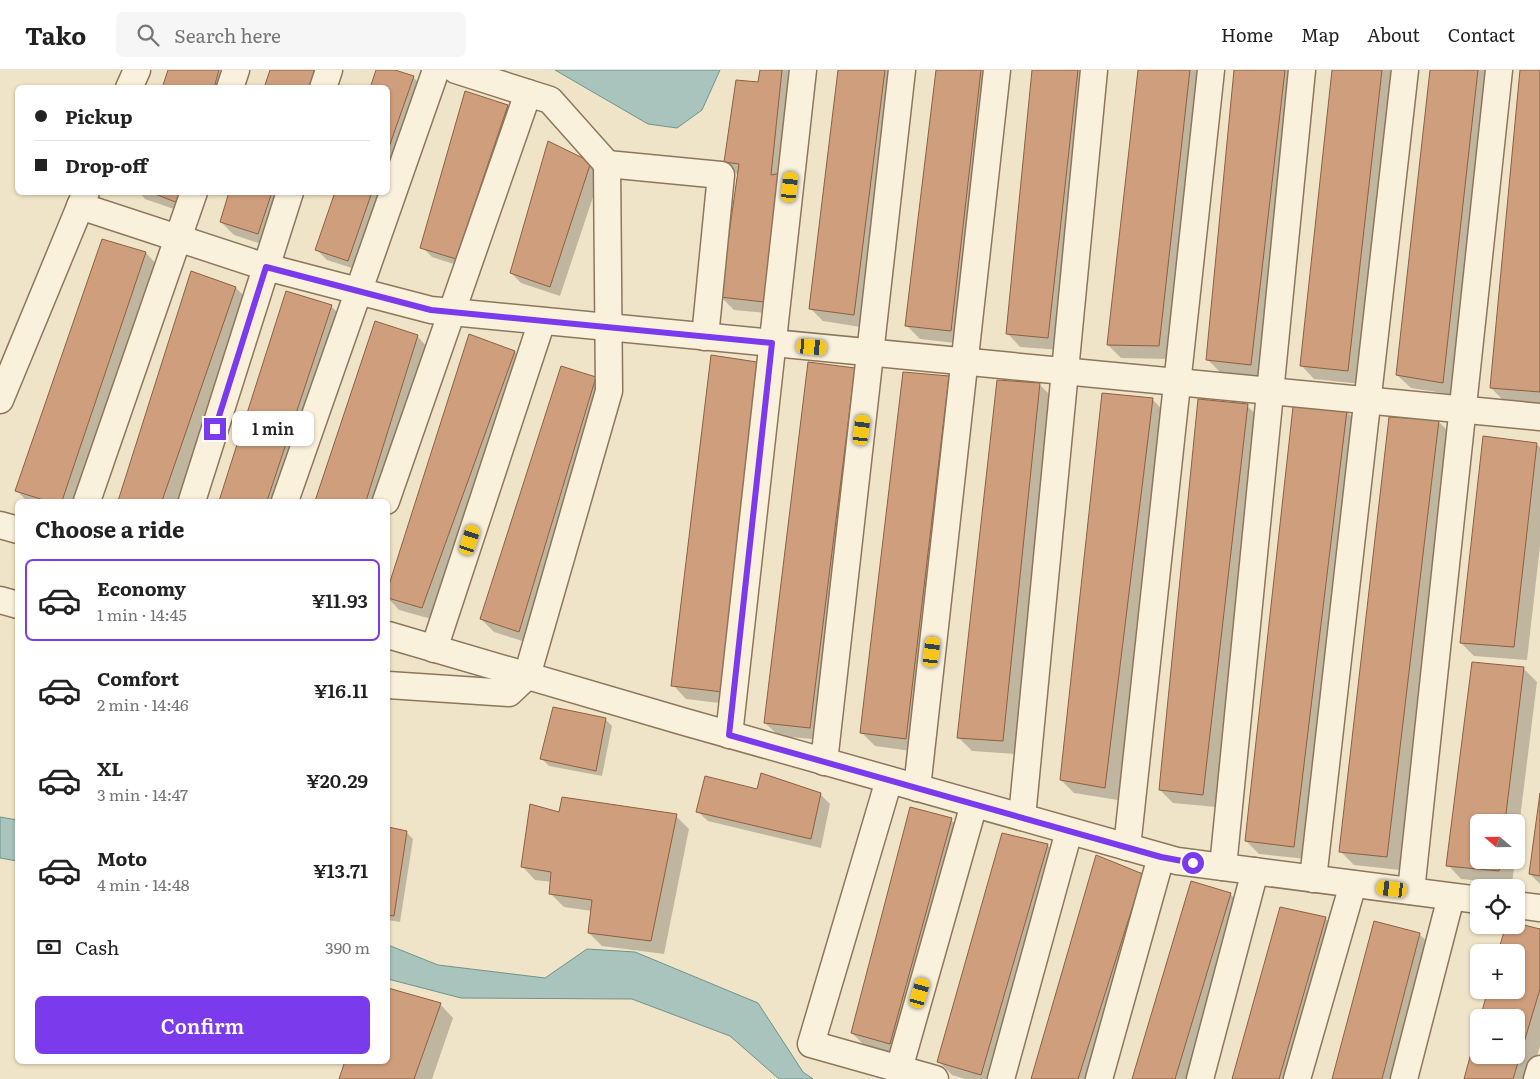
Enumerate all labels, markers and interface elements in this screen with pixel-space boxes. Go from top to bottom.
search box [116,12,466,57]
text: Tako [25,17,86,52]
icon: search [134,21,162,49]
text: Search here [174,21,281,49]
text: Home [1221,21,1273,48]
text: Map [1301,21,1339,48]
text: About [1367,21,1420,48]
text: Contact [1448,21,1515,48]
text: Pickup [65,102,133,130]
text: Drop-off [65,151,148,179]
car [780,171,799,203]
car [796,338,827,356]
callout: 1 min [232,412,315,446]
car [852,414,871,446]
text: 1 min [252,416,294,440]
route end [204,418,226,440]
text: Choose a ride [35,512,184,545]
car [458,523,481,557]
text: Economy [97,574,186,602]
icon: car [37,578,82,623]
text: ¥11.93 [311,586,368,614]
text: 1 min · 14:45 [97,602,187,626]
car [922,636,941,668]
text: Comfort [97,664,179,692]
icon: car [37,668,82,713]
text: ¥16.11 [314,676,368,704]
text: 2 min · 14:46 [97,692,189,716]
text: XL [97,754,124,782]
icon: car [37,758,82,803]
text: ¥20.29 [306,766,368,794]
text: 3 min · 14:47 [97,782,188,806]
north arrow [1470,814,1525,869]
map controls [1470,814,1525,1064]
text: Moto [97,844,147,872]
icon: car [37,848,82,893]
route start [1182,852,1204,874]
text: ¥13.71 [313,856,368,884]
text: 4 min · 14:48 [97,872,190,896]
button: locate [1470,879,1525,934]
car [1376,880,1407,898]
icon: cash [35,933,63,961]
text: Cash [75,933,119,961]
text: 390 m [325,935,370,959]
button: + [1470,944,1525,999]
car [908,977,931,1009]
button: Confirm [35,996,370,1054]
button: − [1470,1009,1525,1064]

